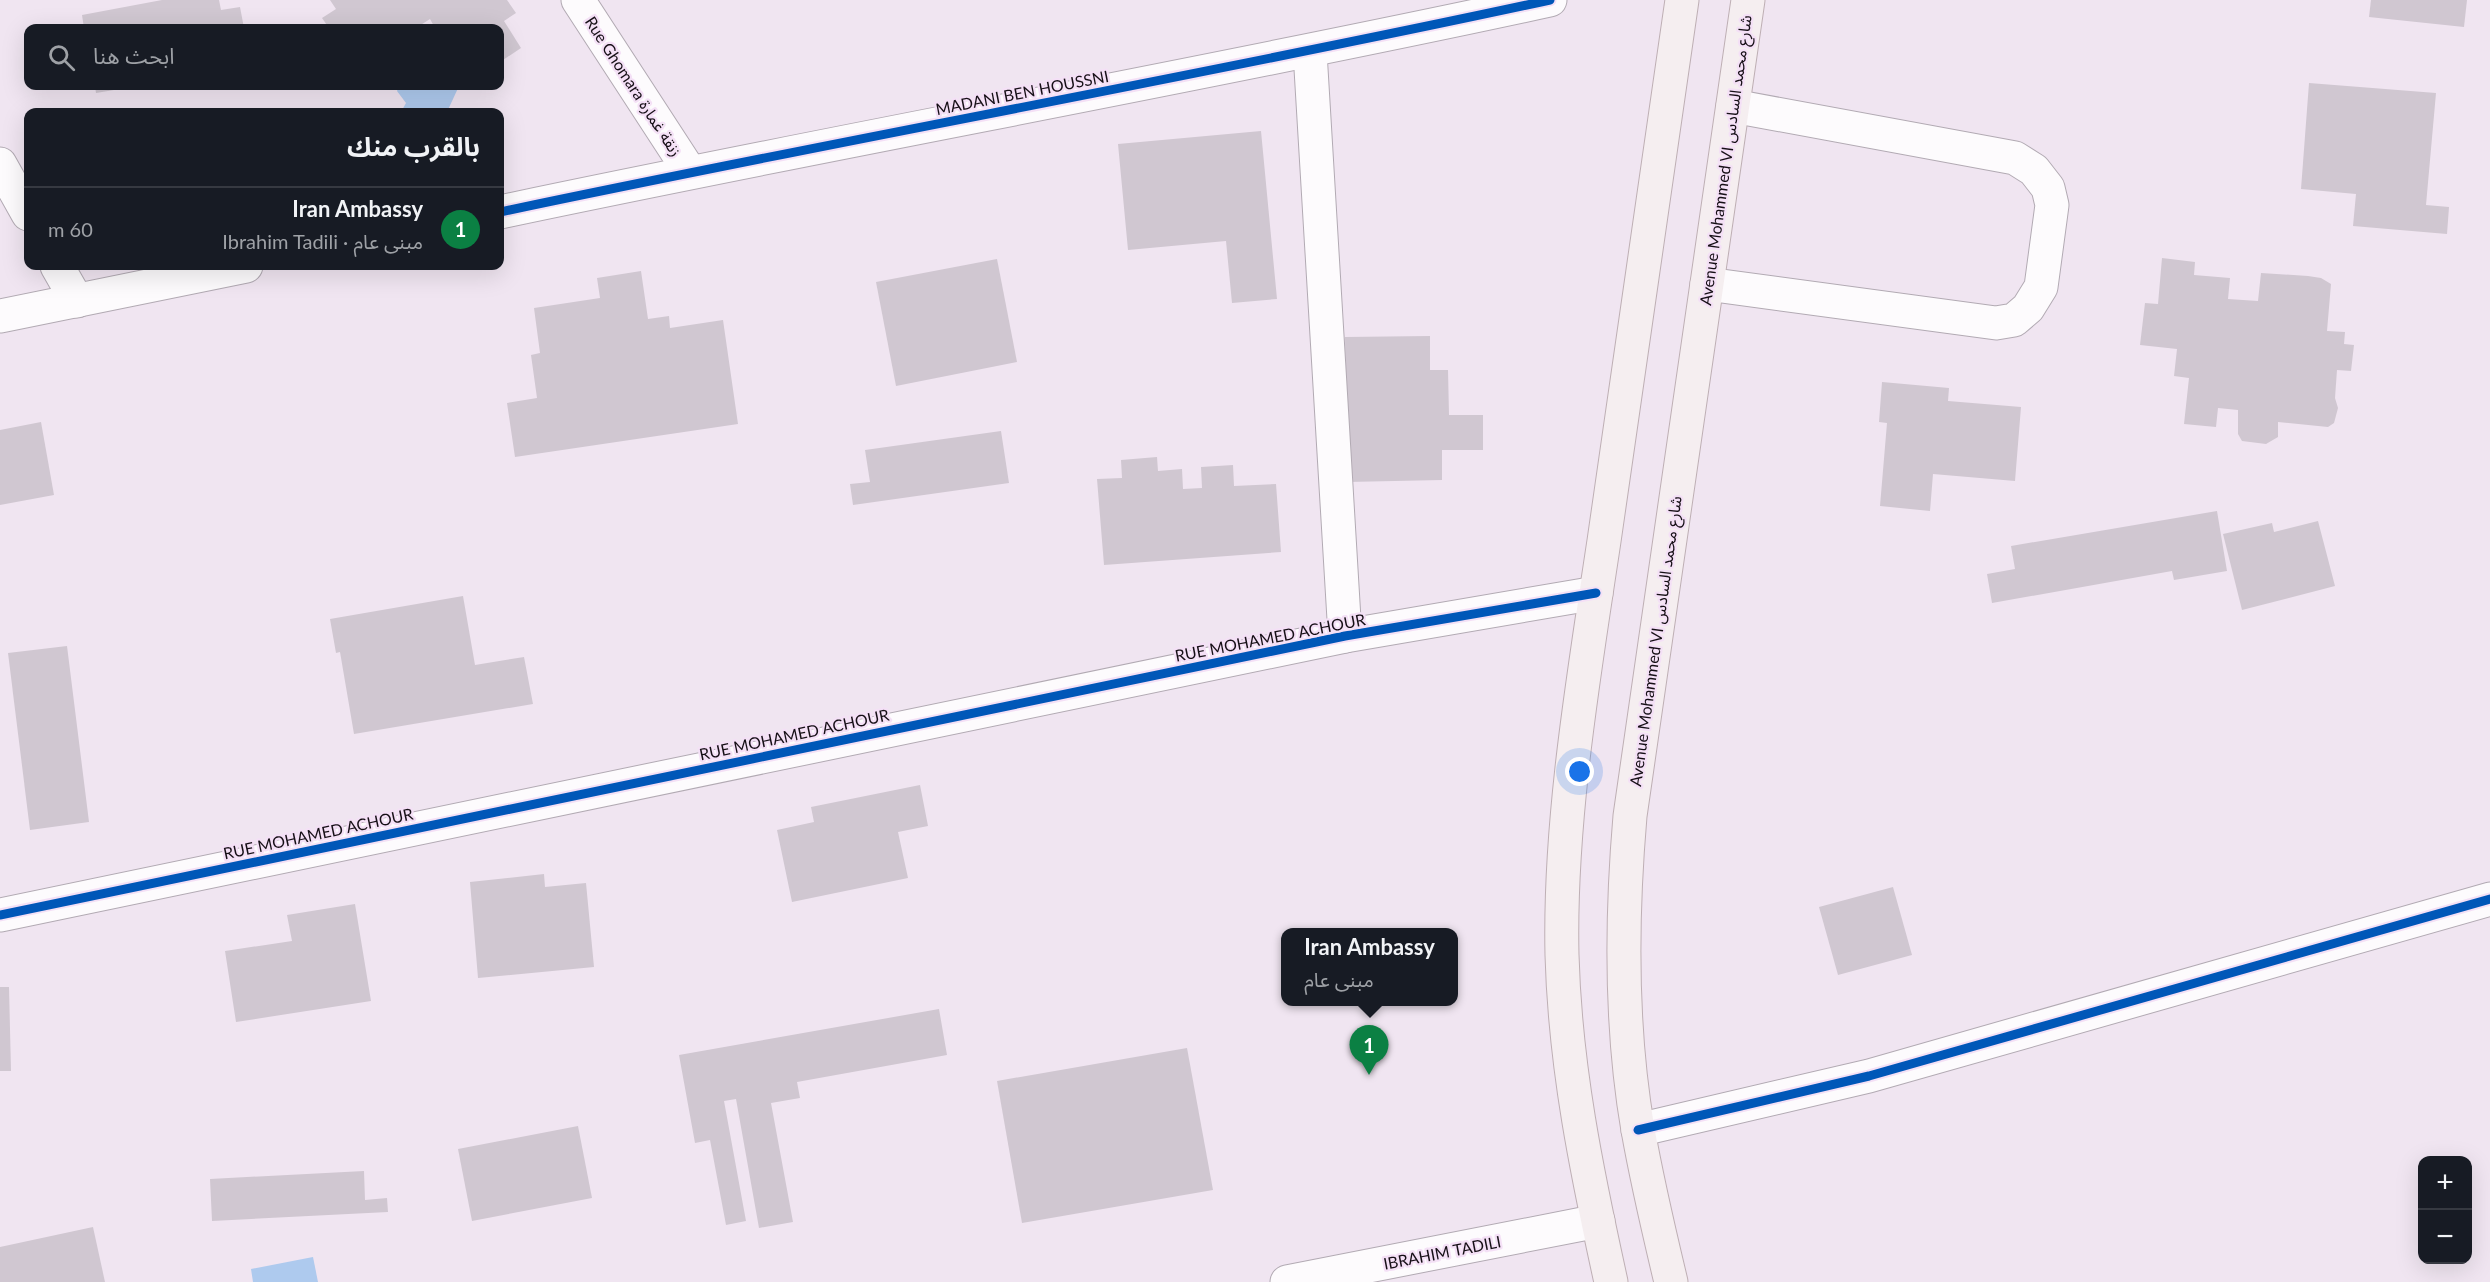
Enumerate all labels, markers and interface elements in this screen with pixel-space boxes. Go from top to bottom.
street label: Rue Ghomara زنقة غمارة [581,13,686,160]
street label: Avenue Mohammed VI شارع محمد السادس [1695,13,1759,307]
search box [24,24,504,90]
icon: search [45,41,78,74]
text: ابحث هنا [93,42,174,69]
street label: MADANI BEN HOUSSNI [934,66,1110,118]
text: بالقرب منك [347,130,480,162]
text: Iran Ambassy [292,195,423,222]
text: 60 m [48,217,93,241]
text: 1 [455,217,466,241]
text: مبنى عام · Ibrahim Tadili [222,229,423,253]
street label: Avenue Mohammed VI شارع محمد السادس [1625,494,1689,788]
street label: RUE MOHAMED ACHOUR [1173,609,1367,665]
street label: RUE MOHAMED ACHOUR [697,705,891,763]
your location [1565,757,1594,786]
street label: RUE MOHAMED ACHOUR [221,804,415,862]
popup [1281,928,1458,1006]
text: Iran Ambassy [1304,933,1435,960]
text: مبنى عام [1304,967,1374,991]
pin: 1 [1350,1026,1388,1075]
map controls [2418,1156,2472,1264]
button: + [2418,1156,2472,1210]
button: − [2418,1210,2472,1264]
street label: IBRAHIM TADILI [1382,1231,1502,1273]

